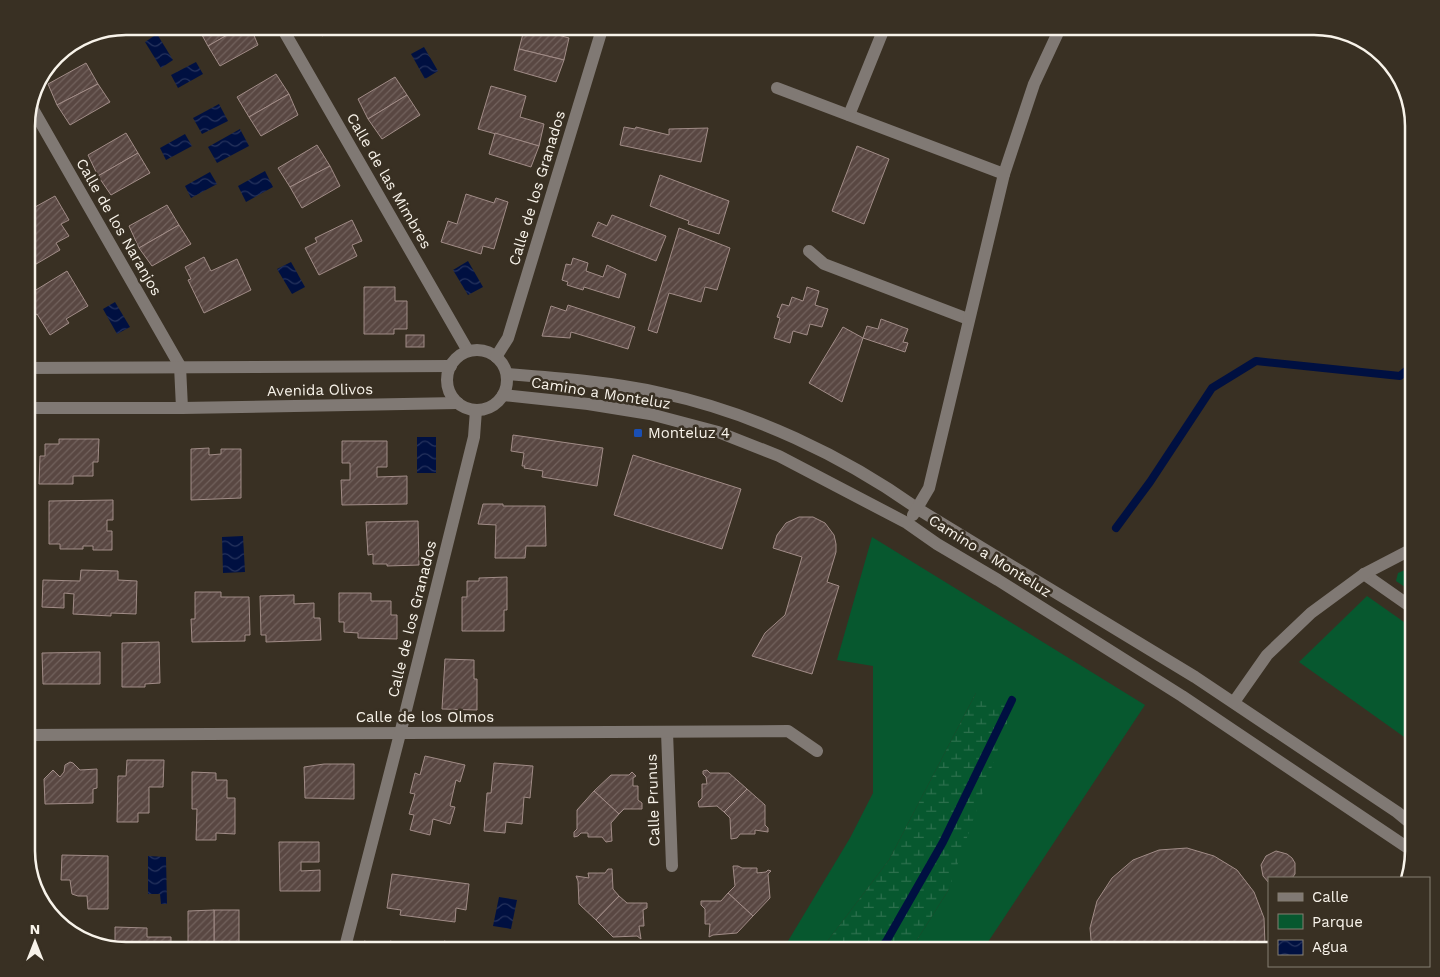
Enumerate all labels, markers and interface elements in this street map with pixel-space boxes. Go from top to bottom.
street label: Calle de los Granados [505,108,569,268]
street label: Calle de las Mimbres [343,110,435,252]
street label: Calle de los Naranjos [72,155,166,299]
street label: Camino a Monteluz [530,373,672,413]
street label: Avenida Olivos [267,380,373,400]
place label: Monteluz 4 [648,424,730,442]
marker: Monteluz 4 [632,427,644,439]
street label: Camino a Monteluz [925,511,1055,601]
street label: Calle de los Granados [384,539,440,699]
street label: Calle de los Olmos [356,708,494,726]
street label: Calle Prunus [642,753,664,847]
legend [1268,877,1430,967]
text: Calle [1312,888,1349,906]
text: Parque [1312,913,1363,931]
north arrow [10,917,60,967]
text: N [30,921,40,937]
text: Agua [1312,938,1348,956]

